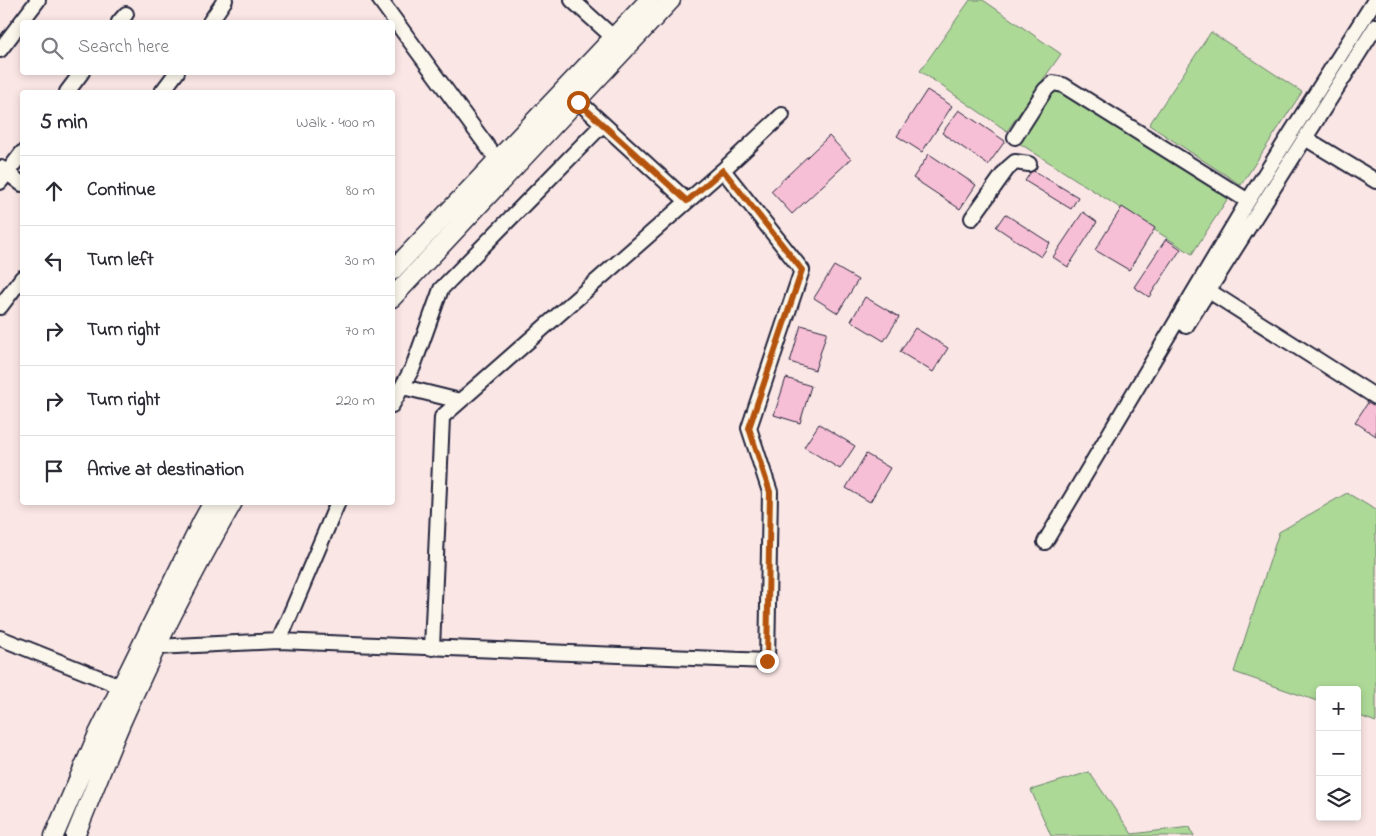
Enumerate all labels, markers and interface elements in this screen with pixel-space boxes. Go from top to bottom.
search box [20,20,395,75]
icon: search [38,34,66,62]
text: Search here [78,34,169,61]
route start [567,91,590,114]
text: 5 min [40,108,88,138]
text: Walk · 400 m [296,111,375,135]
icon: ahead [40,177,68,205]
text: Continue [87,177,155,204]
text: 80 m [346,179,375,203]
icon: left [40,247,68,275]
text: Turn left [87,247,154,274]
text: 30 m [345,249,375,273]
icon: right [40,317,68,345]
text: Turn right [87,317,160,344]
text: 70 m [345,319,375,343]
icon: right [40,387,68,415]
text: Turn right [87,387,160,414]
text: 220 m [336,389,375,413]
icon: arrive [40,457,68,485]
text: Arrive at destination [87,457,244,484]
route end [756,650,779,673]
map controls [1316,686,1361,821]
button: + [1316,686,1361,731]
button: − [1316,731,1361,776]
button: layers [1316,776,1361,821]

